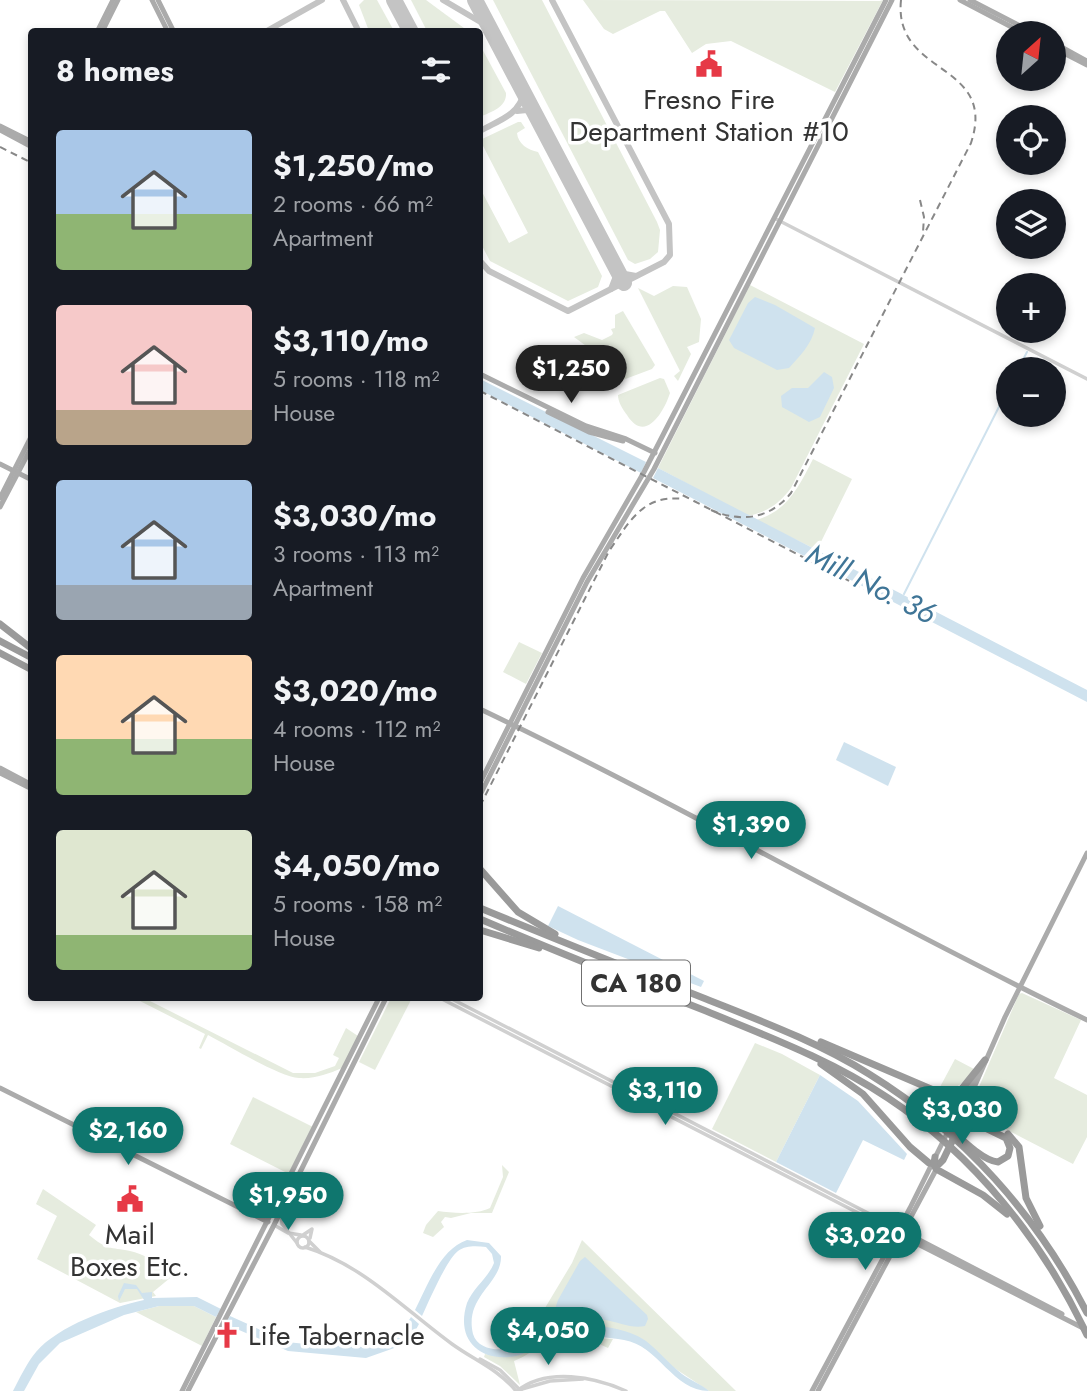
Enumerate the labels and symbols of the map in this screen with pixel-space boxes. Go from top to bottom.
north arrow [996,21,1066,91]
public building icon: Fresno Fire Department Station #10 [694,49,724,79]
place label: Fresno Fire Department Station #10 [569,79,849,152]
pin: $1,250 [514,346,628,405]
water label: Mill No. 36 [799,532,944,635]
pin: $1,390 [694,802,808,861]
road number: CA 180 [582,960,690,1006]
pin: $3,110 [608,1068,722,1127]
pin: $3,030 [905,1086,1019,1146]
pin: $2,160 [71,1108,185,1167]
pin: $1,950 [231,1172,345,1232]
public building icon: Mail Boxes Etc. [115,1184,145,1214]
pin: $3,020 [808,1212,922,1272]
place label: Mail Boxes Etc. [70,1214,190,1287]
pin: $4,050 [491,1308,605,1367]
place label: Life Tabernacle [248,1315,425,1356]
church icon: Life Tabernacle [212,1320,242,1350]

